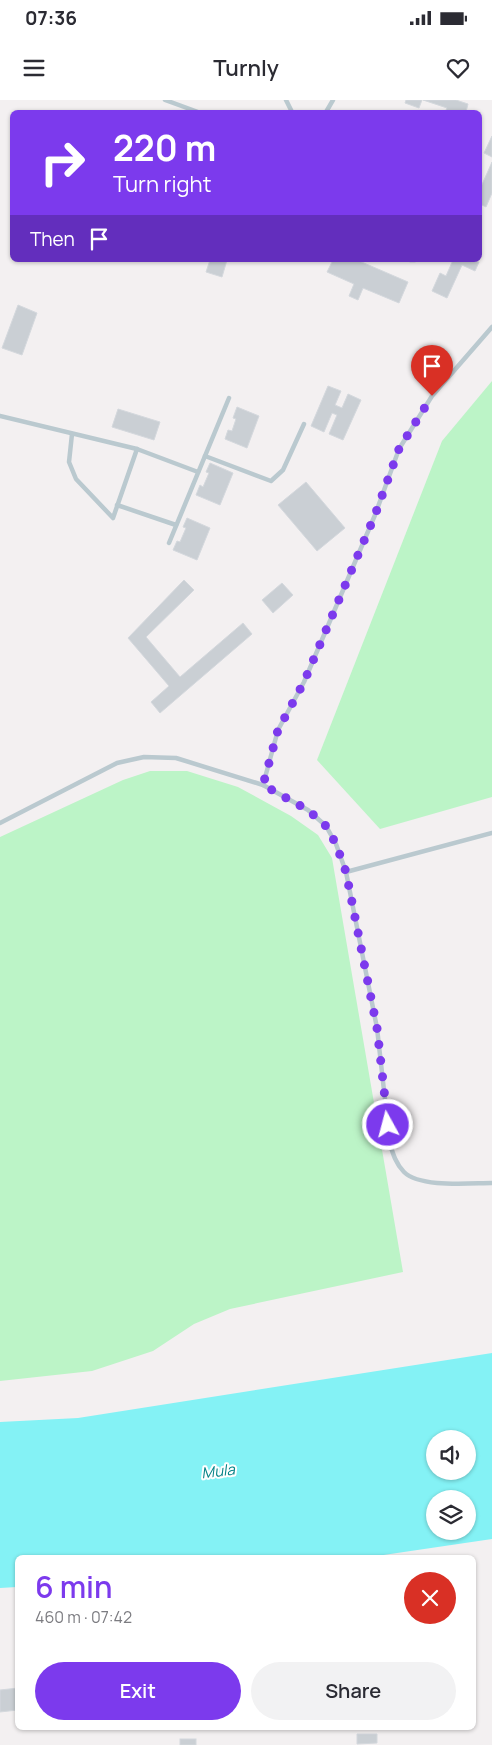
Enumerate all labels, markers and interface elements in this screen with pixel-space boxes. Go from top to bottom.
text: 07:36 [25,5,77,31]
text: Turnly [213,53,279,83]
icon: menu [20,54,48,82]
icon: heart [444,54,472,82]
text: 220 m [113,124,216,172]
icon: right [30,130,95,195]
text: Turn right [113,169,211,199]
icon: arrive [85,225,113,253]
text: Then [30,226,75,252]
pin [411,345,453,396]
icon: arrive [418,352,446,380]
position arrow [361,1098,413,1150]
map controls [426,1430,476,1540]
button: sound [426,1430,476,1480]
water label: Mula [200,1458,236,1483]
button: layers [426,1490,476,1540]
text: 6 min [35,1566,113,1607]
button: close [404,1572,456,1624]
text: 460 m · 07:42 [35,1606,132,1628]
button: Exit [35,1662,241,1720]
button: Share [251,1662,456,1720]

